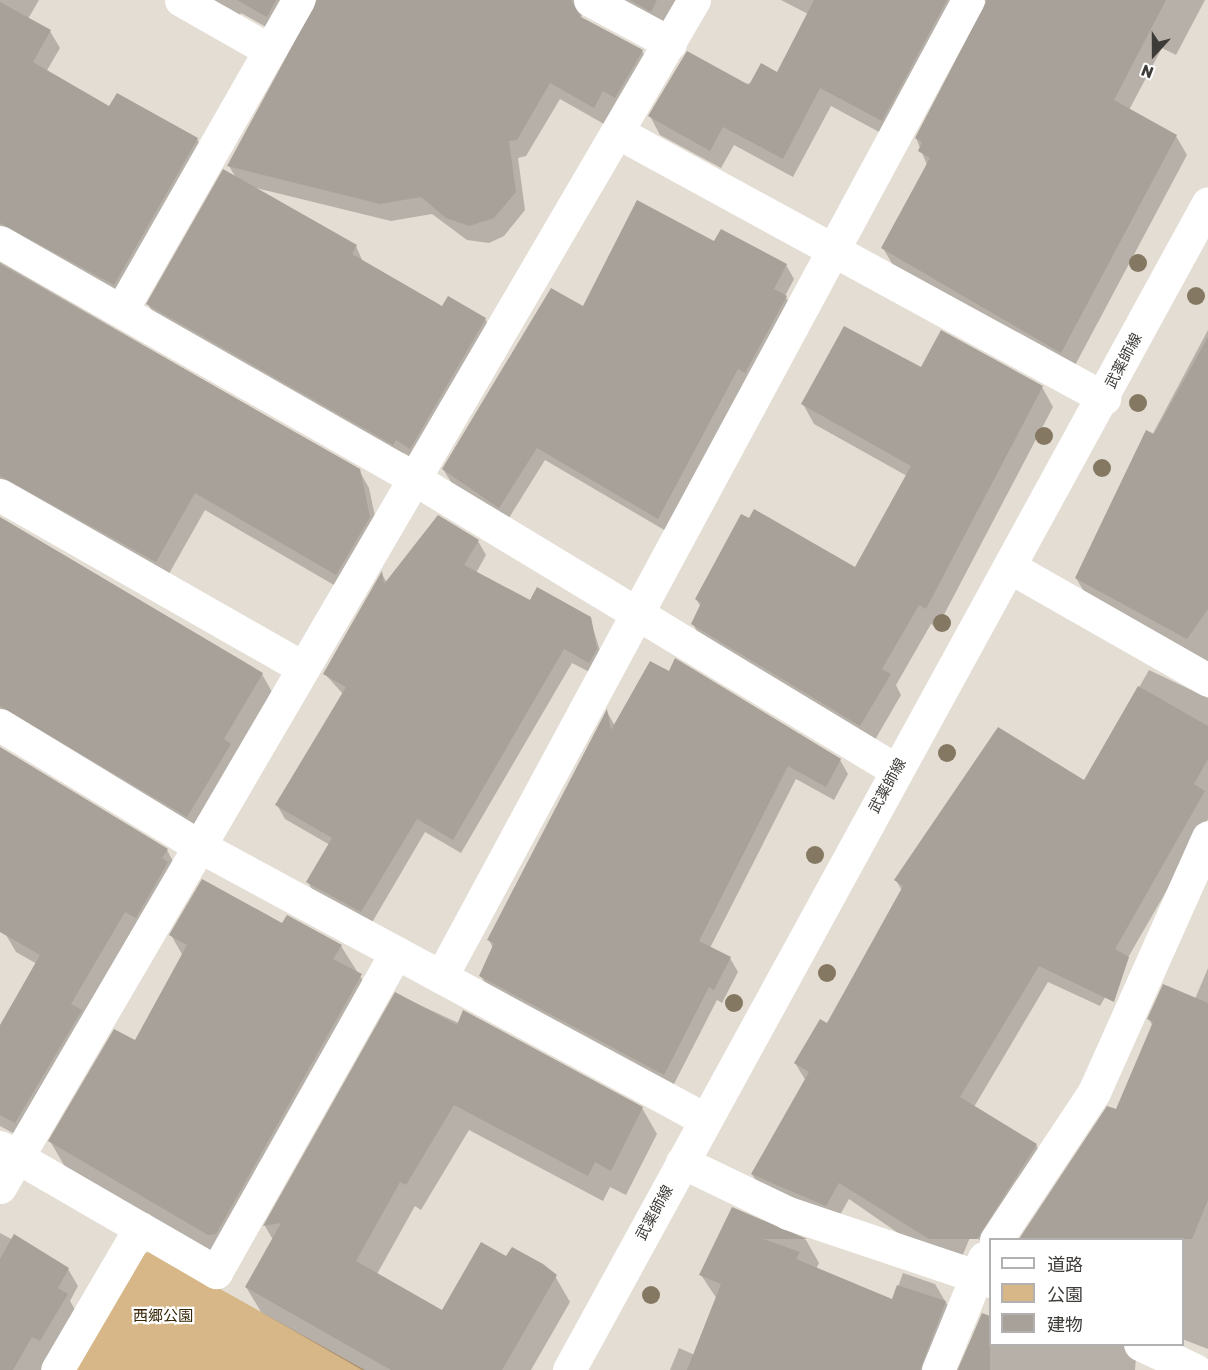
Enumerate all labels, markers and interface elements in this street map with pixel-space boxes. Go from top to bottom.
north arrow [1124,24,1184,84]
text: N [1139,60,1156,82]
street label: 武薬師線 [1102,330,1146,392]
street label: 武薬師線 [866,755,910,817]
street label: 武薬師線 [633,1182,677,1244]
legend [989,1238,1184,1346]
text: 道路 [1047,1254,1083,1276]
text: 公園 [1047,1284,1083,1306]
park label: 西郷公園 [133,1308,193,1326]
text: 建物 [1047,1314,1083,1336]

